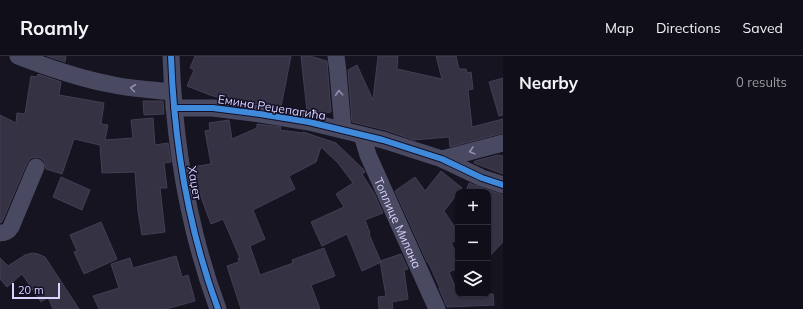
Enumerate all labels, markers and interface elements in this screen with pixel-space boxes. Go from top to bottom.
text: Roamly [20,16,88,40]
text: Map [605,19,634,37]
text: Directions [656,19,721,37]
text: Saved [743,19,783,37]
text: Nearby [519,72,578,93]
text: 0 results [736,74,787,90]
one-way arrow [130,84,136,93]
one-way arrow [335,90,344,96]
street label: Емина Реџепагића [217,91,327,123]
one-way arrow [469,147,476,155]
street label: Хаџет [185,165,205,202]
street label: Топлице Милана [371,175,425,270]
map controls [455,189,491,297]
button: + [455,189,491,225]
button: − [455,225,491,261]
button: layers [455,261,491,297]
scale bar [12,281,60,300]
text: 20 m [18,283,44,297]

